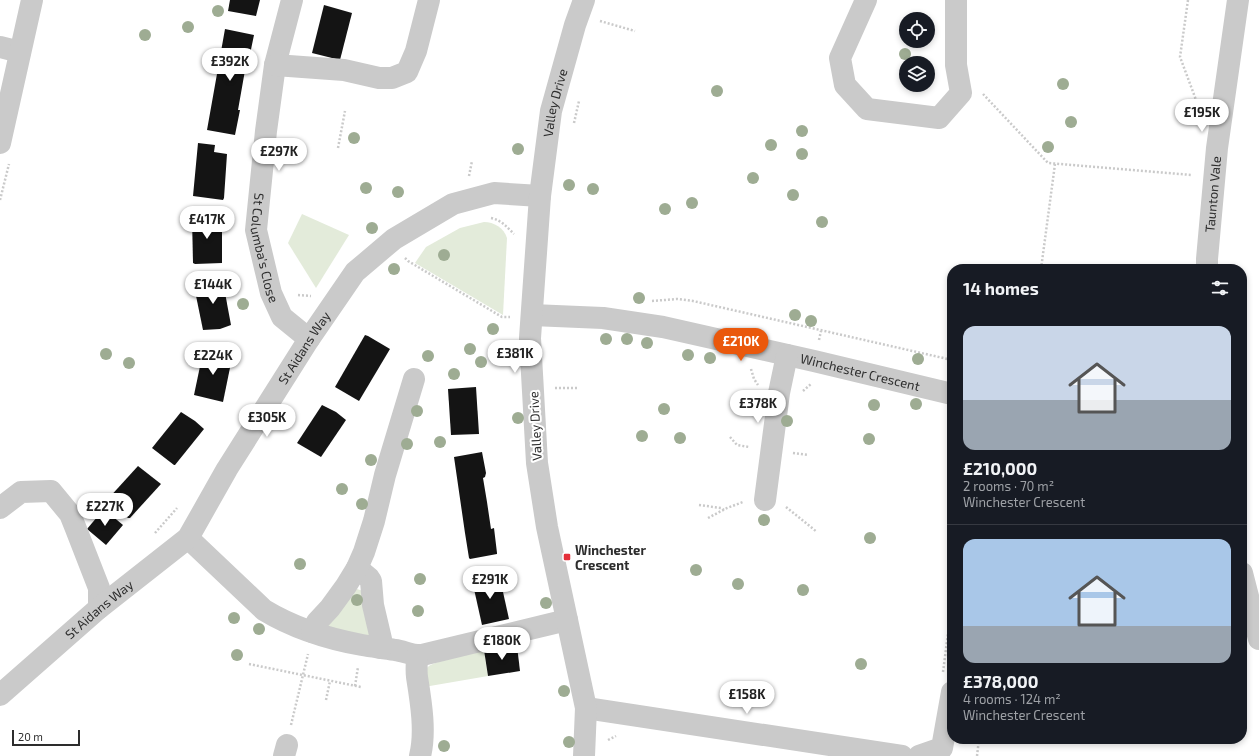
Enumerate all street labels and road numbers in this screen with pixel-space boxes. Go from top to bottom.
street label: Valley Drive [540,67,570,138]
street label: Taunton Vale [1201,155,1224,233]
street label: St Columba's Close [247,192,282,305]
street label: St Aidans Way [275,308,334,387]
street label: Winchester Crescent [799,350,922,394]
street label: Valley Drive [525,391,545,461]
street label: St Aidans Way [62,576,136,642]

